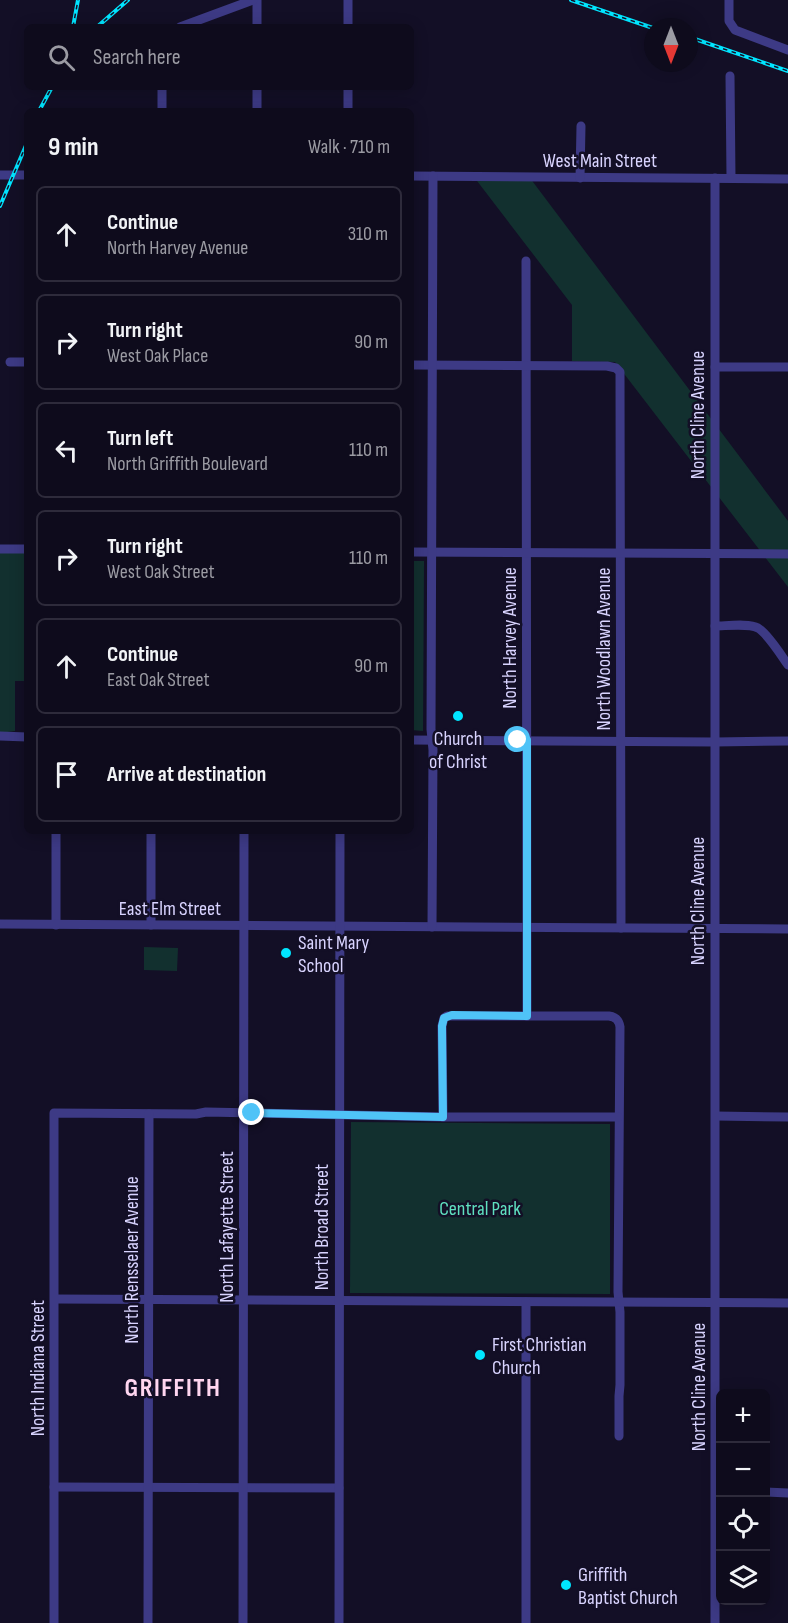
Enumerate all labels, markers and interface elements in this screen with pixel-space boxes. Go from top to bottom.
north arrow [644,18,698,72]
search box [24,24,414,90]
icon: search [45,41,78,74]
text: Search here [93,44,180,71]
text: 9 min [48,132,98,163]
text: Walk · 710 m [308,135,390,159]
street label: West Main Street [543,149,657,173]
text: Continue [107,209,178,236]
icon: ahead [50,218,83,251]
text: 310 m [348,222,388,246]
text: North Harvey Avenue [107,236,248,260]
text: Turn right [107,317,183,344]
icon: right [50,326,83,359]
text: 90 m [354,330,388,354]
text: West Oak Place [107,344,208,368]
street label: North Cline Avenue [686,351,710,479]
text: Turn left [107,425,173,452]
icon: left [50,434,83,467]
text: 110 m [349,438,388,462]
text: North Griffith Boulevard [107,452,268,476]
text: Turn right [107,533,183,560]
icon: right [50,542,83,575]
text: 110 m [349,546,388,570]
text: West Oak Street [107,560,215,584]
street label: North Harvey Avenue [498,567,522,709]
street label: North Woodlawn Avenue [592,567,616,731]
text: Continue [107,641,178,668]
icon: ahead [50,650,83,683]
text: 90 m [354,654,388,678]
text: East Oak Street [107,668,210,692]
marker: Church of Christ [451,709,465,723]
route start [504,726,530,752]
place label: Church of Christ [429,727,487,774]
icon: arrive [50,758,83,791]
text: Arrive at destination [107,761,266,788]
street label: North Cline Avenue [686,837,710,965]
street label: East Elm Street [119,897,221,921]
place label: Saint Mary School [298,931,369,978]
marker: Saint Mary School [279,946,293,960]
route end [238,1099,264,1125]
street label: North Lafayette Street [215,1151,239,1303]
street label: North Broad Street [310,1164,334,1290]
street label: North Rensselaer Avenue [120,1176,144,1344]
park label: Central Park [439,1197,521,1221]
street label: North Indiana Street [26,1300,50,1436]
street label: North Cline Avenue [687,1323,711,1451]
place label: First Christian Church [492,1333,586,1380]
marker: First Christian Church [473,1348,487,1362]
district label: GRIFFITH [125,1373,221,1404]
map controls [716,1389,770,1605]
button: + [716,1389,770,1443]
button: − [716,1443,770,1497]
button: locate [716,1497,770,1551]
button: layers [716,1551,770,1605]
place label: Griffith Baptist Church [578,1563,678,1610]
marker: Griffith Baptist Church [559,1578,573,1592]

